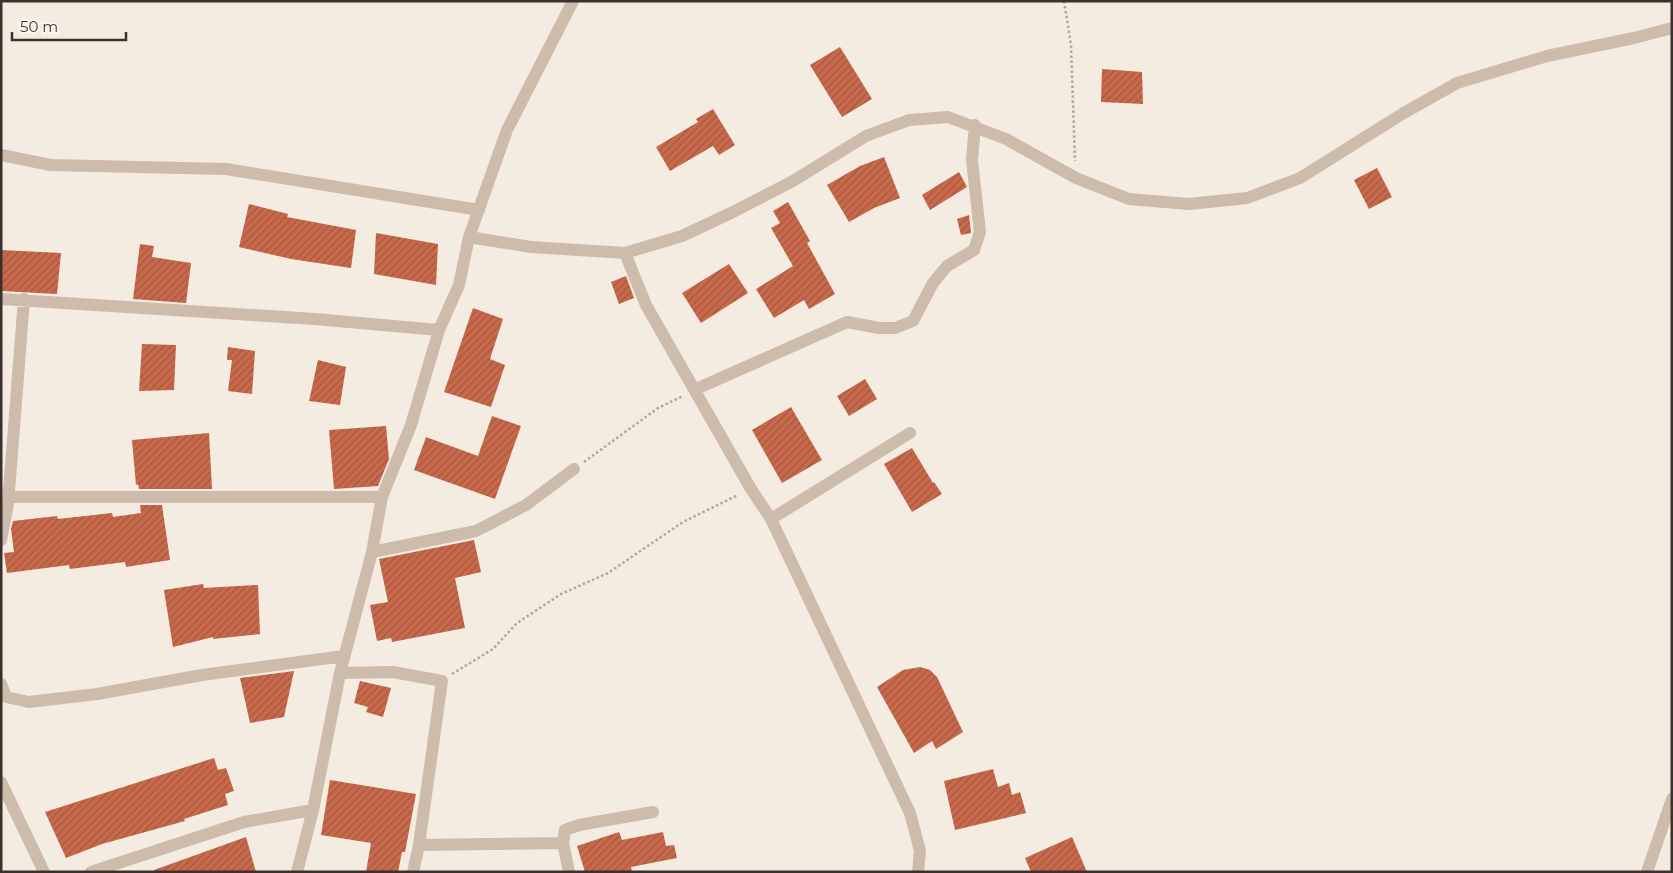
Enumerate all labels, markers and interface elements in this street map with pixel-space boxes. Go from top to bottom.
scale bar [12,10,126,42]
text: 50 m [20,17,58,36]

